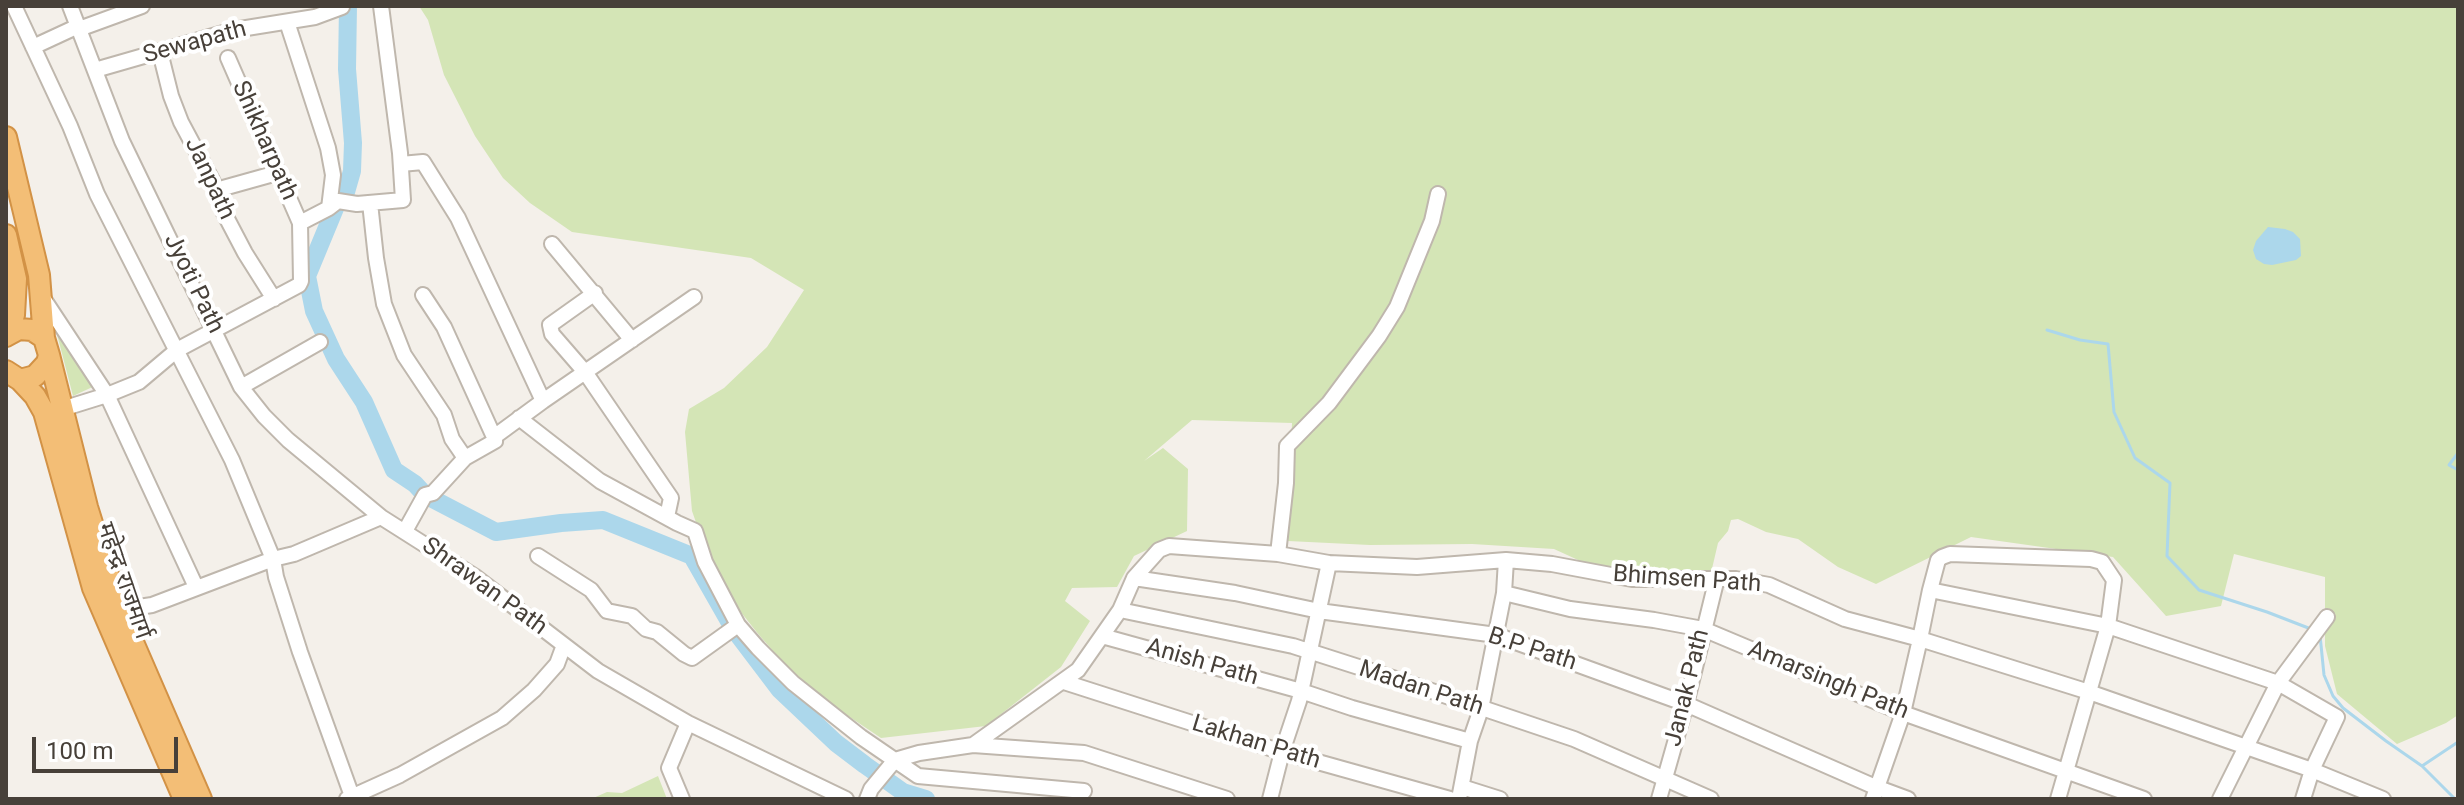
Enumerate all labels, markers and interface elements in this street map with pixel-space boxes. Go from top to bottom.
street label: Sewapath [140,15,250,71]
street label: Shikharpath [225,77,303,205]
street label: Janpath [178,133,240,225]
street label: Jyoti Path [157,230,229,338]
street label: महेन्द्र राजमार्ग [90,519,156,643]
street label: Shrawan Path [416,532,552,642]
street label: Bhimsen Path [1612,560,1762,600]
street label: B.P Path [1484,622,1580,678]
street label: Janak Path [1660,626,1716,750]
street label: Anish Path [1143,633,1261,693]
street label: Amarsingh Path [1743,636,1913,726]
street label: Madan Path [1355,655,1487,723]
street label: Lakhan Path [1188,710,1324,776]
scale bar [36,721,182,771]
text: 100 m [46,737,113,765]

